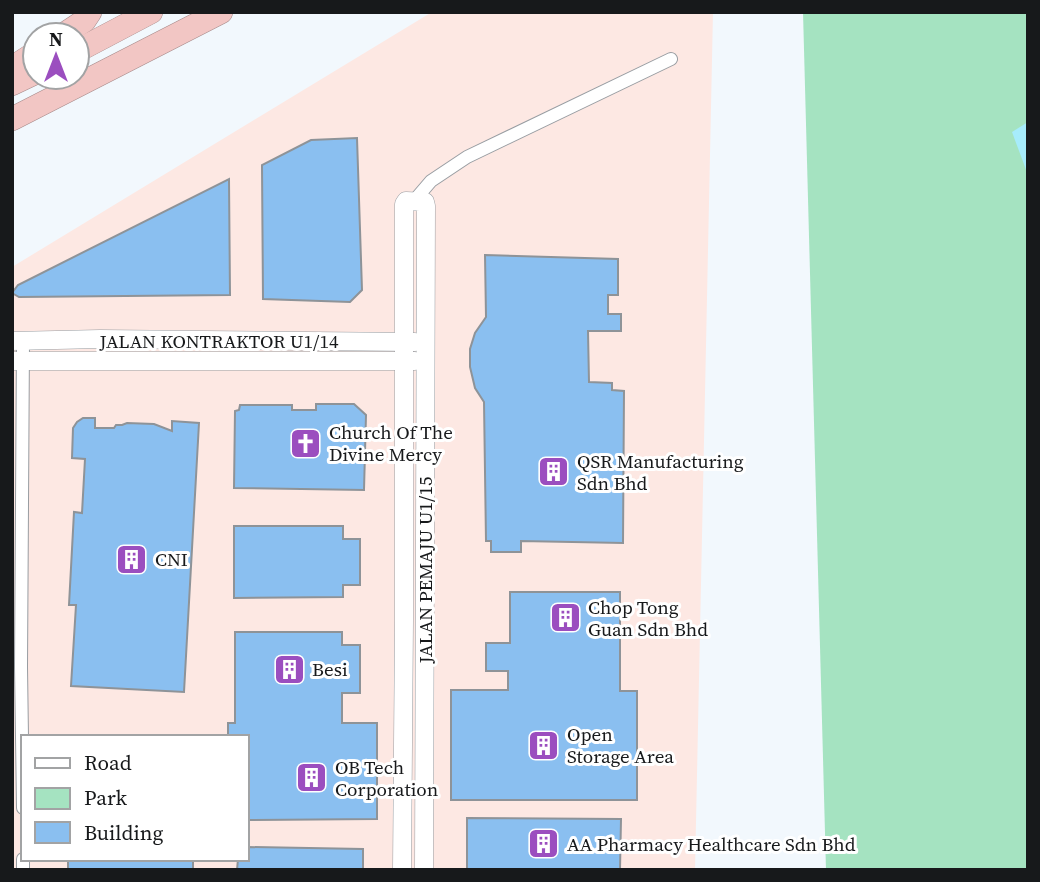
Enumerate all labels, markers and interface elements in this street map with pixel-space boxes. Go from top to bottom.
north arrow [21,21,91,91]
text: N [49,26,63,52]
street label: JALAN KONTRAKTOR U1/14 [99,328,339,354]
place label: Church Of The Divine Mercy [329,419,453,467]
church icon: Church Of The Divine Mercy [289,426,323,460]
place label: QSR Manufacturing Sdn Bhd [577,448,744,496]
building icon: QSR Manufacturing Sdn Bhd [537,455,571,489]
street label: JALAN PEMAJU U1/15 [412,477,438,664]
building icon: CNI [115,542,149,576]
place label: CNI [155,546,188,572]
place label: Chop Tong Guan Sdn Bhd [588,594,708,642]
building icon: Chop Tong Guan Sdn Bhd [548,601,582,635]
building icon: Besi [272,652,306,686]
place label: Besi [312,656,348,682]
place label: Open Storage Area [567,721,674,769]
building icon: Open Storage Area [527,728,561,762]
legend [21,735,248,861]
text: Road [84,748,132,777]
place label: OB Tech Corporation [335,754,438,802]
building icon: OB Tech Corporation [295,761,329,795]
text: Park [84,783,128,812]
text: Building [84,818,163,847]
building icon: AA Pharmacy Healthcare Sdn Bhd [527,827,561,861]
place label: AA Pharmacy Healthcare Sdn Bhd [567,831,856,857]

